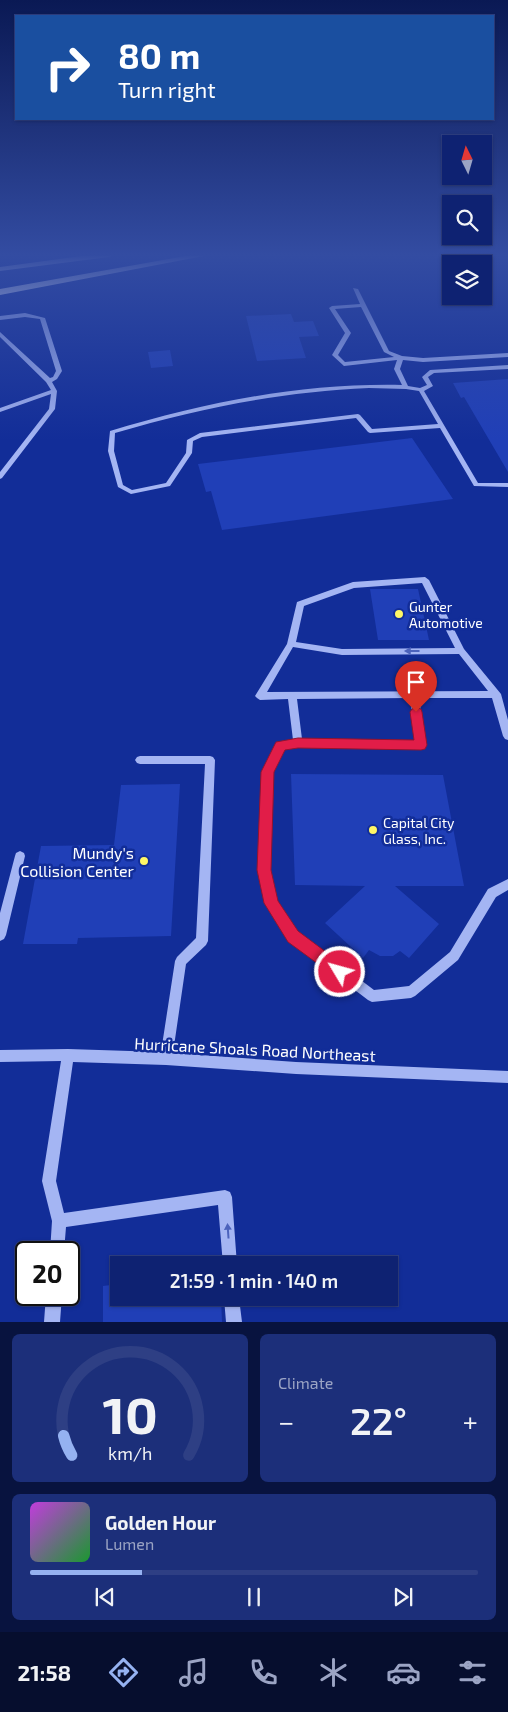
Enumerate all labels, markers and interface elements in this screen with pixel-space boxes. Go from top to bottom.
text: 80 m [118,34,200,76]
icon: right [35,35,100,100]
text: Turn right [118,76,216,102]
north arrow [442,135,492,185]
map controls [442,135,492,305]
button: search [442,195,492,245]
button: layers [442,255,492,305]
place label: Gunter Automotive [409,598,483,631]
marker: Gunter Automotive [393,608,405,620]
one-way arrow [404,647,420,655]
pin [395,661,437,712]
icon: arrive [402,668,430,696]
place label: Capital City Glass, Inc. [383,814,455,847]
marker: Capital City Glass, Inc. [367,824,379,836]
place label: Mundy's Collision Center [20,843,135,880]
marker: Mundy's Collision Center [138,855,150,867]
position arrow [313,945,365,997]
street label: Hurricane Shoals Road Northeast [134,1033,376,1065]
one-way arrow [223,1223,231,1239]
speed limit sign: 20 [15,1241,80,1306]
text: 21:59 · 1 min · 140 m [170,1269,338,1292]
text: Climate [278,1373,333,1392]
text: 10 [102,1382,158,1444]
text: 22° [350,1397,407,1443]
text: − [278,1404,294,1438]
text: + [463,1404,478,1438]
text: km/h [108,1442,152,1464]
text: Golden Hour [105,1511,216,1534]
text: Lumen [105,1534,154,1553]
icon: previous [91,1583,119,1611]
icon: pause [240,1583,268,1611]
icon: next [389,1583,417,1611]
icon: directions [106,1655,141,1690]
icon: music [176,1655,211,1690]
icon: phone [246,1655,281,1690]
icon: climate [316,1655,351,1690]
icon: car [386,1655,421,1690]
icon: filters [455,1655,490,1690]
text: 21:58 [17,1659,71,1685]

